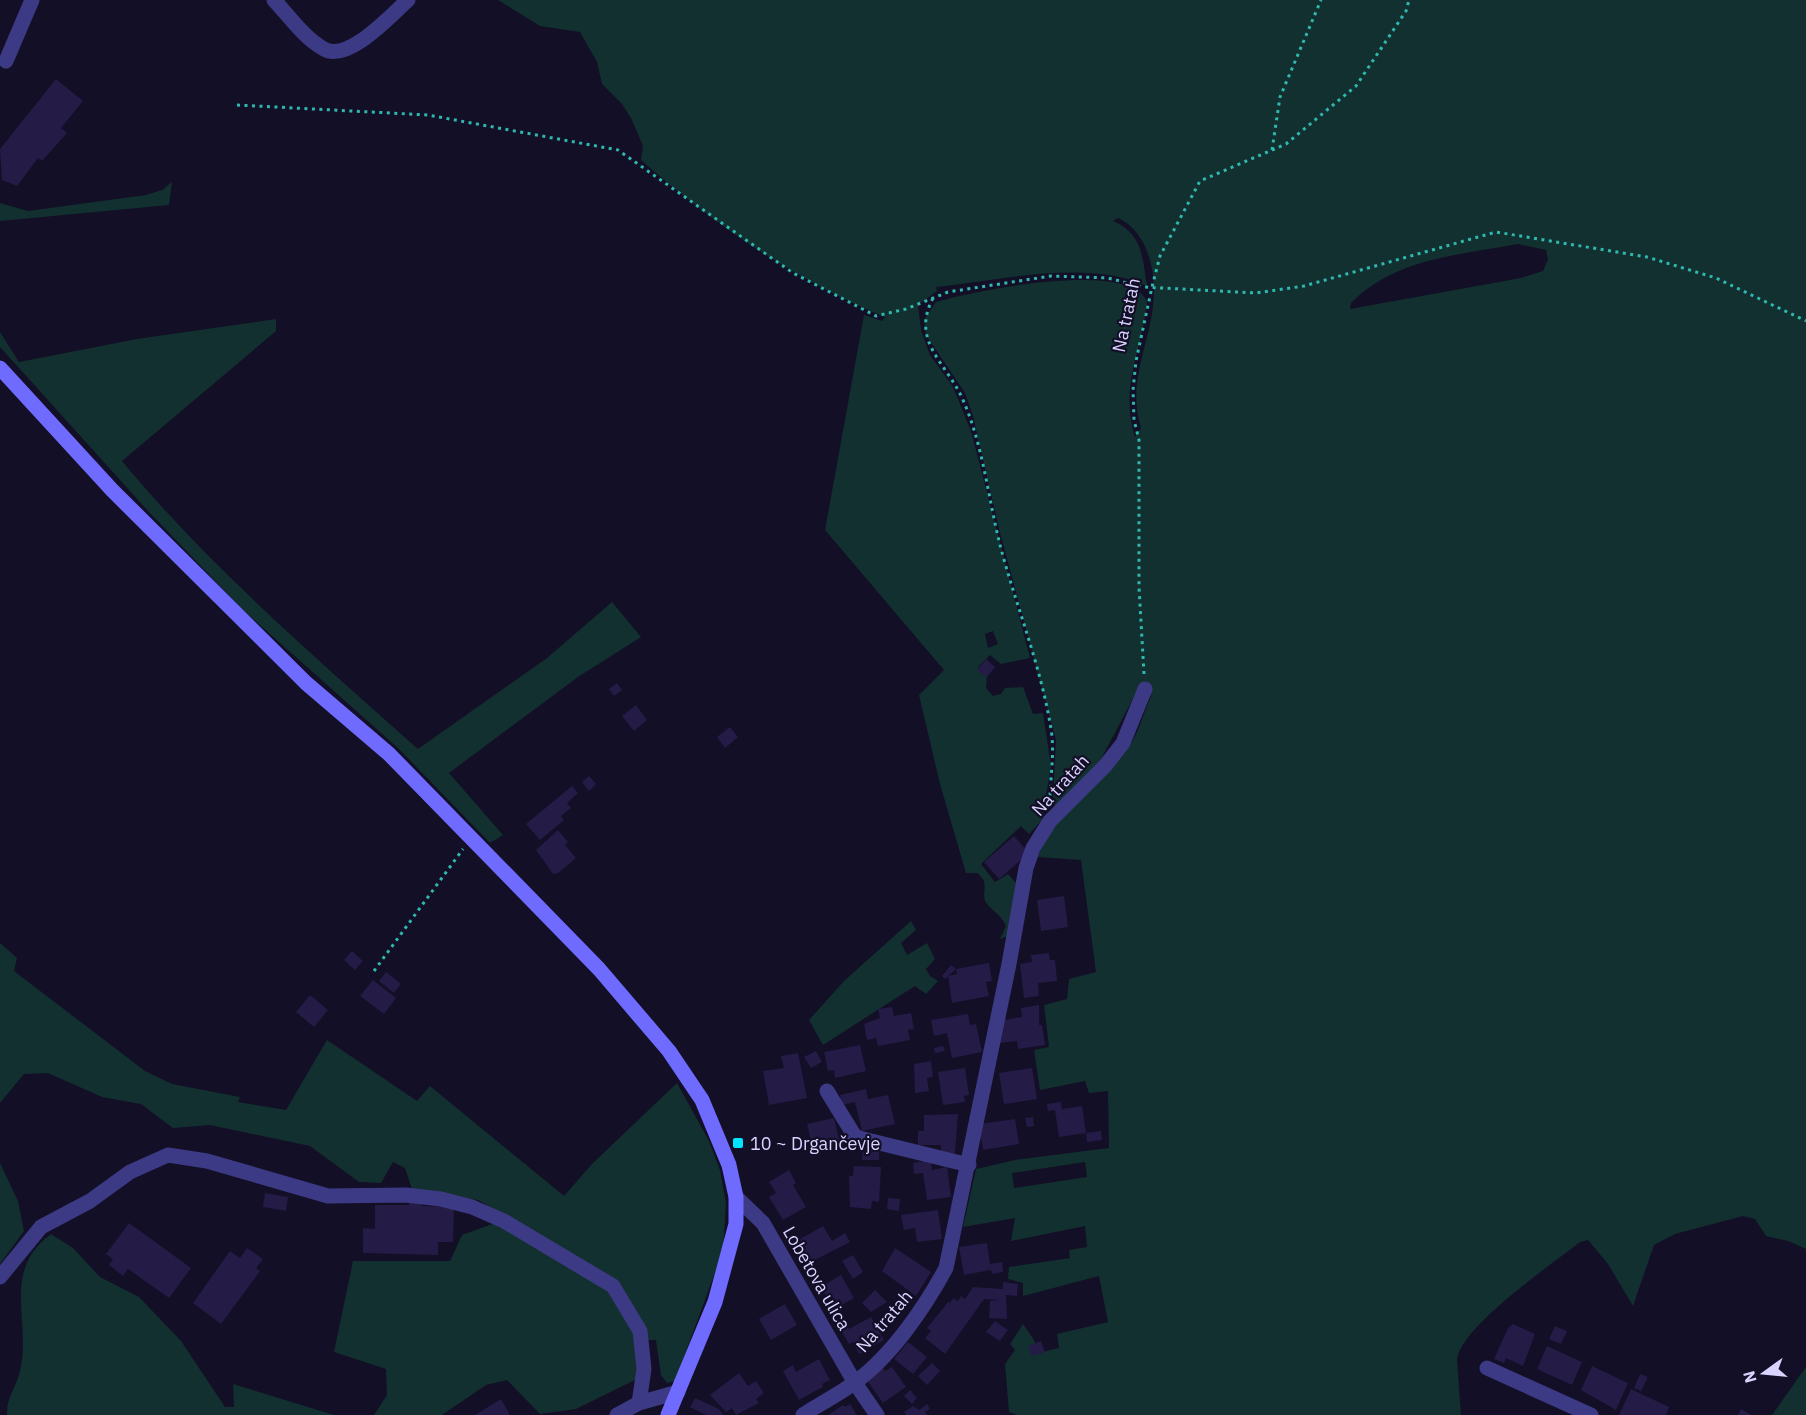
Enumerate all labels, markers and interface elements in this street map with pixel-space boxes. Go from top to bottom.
street label: Na tratah [1107,276,1145,354]
street label: Na tratah [1026,749,1094,821]
place label: 10 ~ Drgančevje [750,1132,880,1155]
marker: 10 ~ Drgančevje [731,1136,745,1150]
street label: Lobetova ulica [778,1222,856,1334]
street label: Na tratah [851,1285,917,1357]
north arrow [1734,1343,1794,1403]
text: N [1738,1369,1761,1385]

